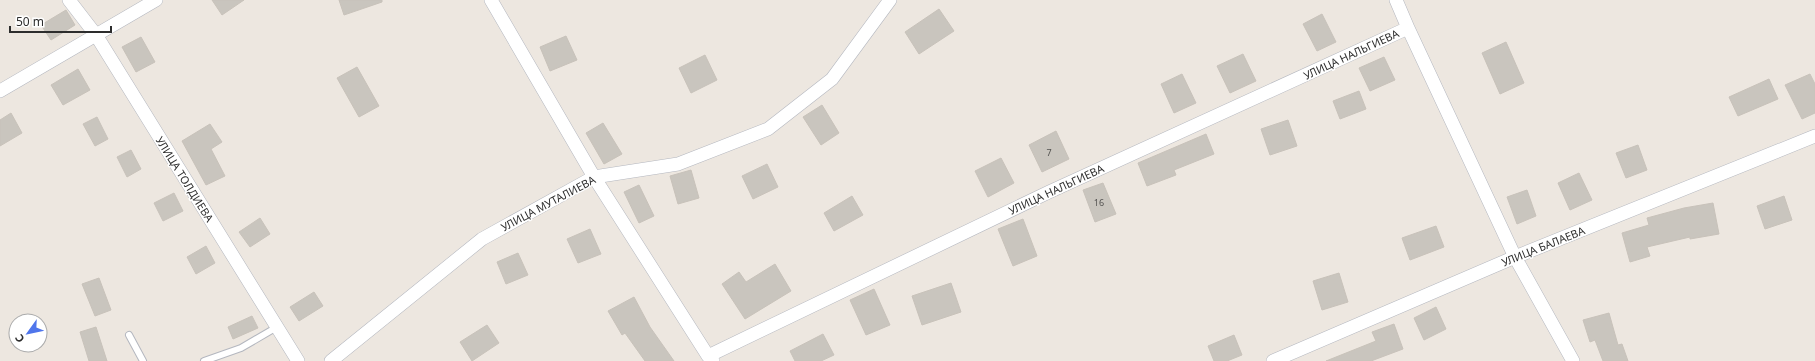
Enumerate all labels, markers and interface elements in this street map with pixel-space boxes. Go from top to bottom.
scale bar [10,8,111,34]
text: 50 m [16,13,44,30]
street label: УЛИЦА НАЛЬГИЕВА [1301,25,1402,83]
street label: УЛИЦА ТОЛДИЕВА [153,133,218,225]
house number: 7 [1046,146,1052,159]
street label: УЛИЦА НАЛЬГИЕВА [1006,160,1107,218]
street label: УЛИЦА МУТАЛИЕВА [498,171,599,234]
house number: 16 [1094,196,1104,209]
street label: УЛИЦА БАЛАЕВА [1499,222,1588,270]
north arrow [8,313,48,353]
text: С [11,332,27,346]

